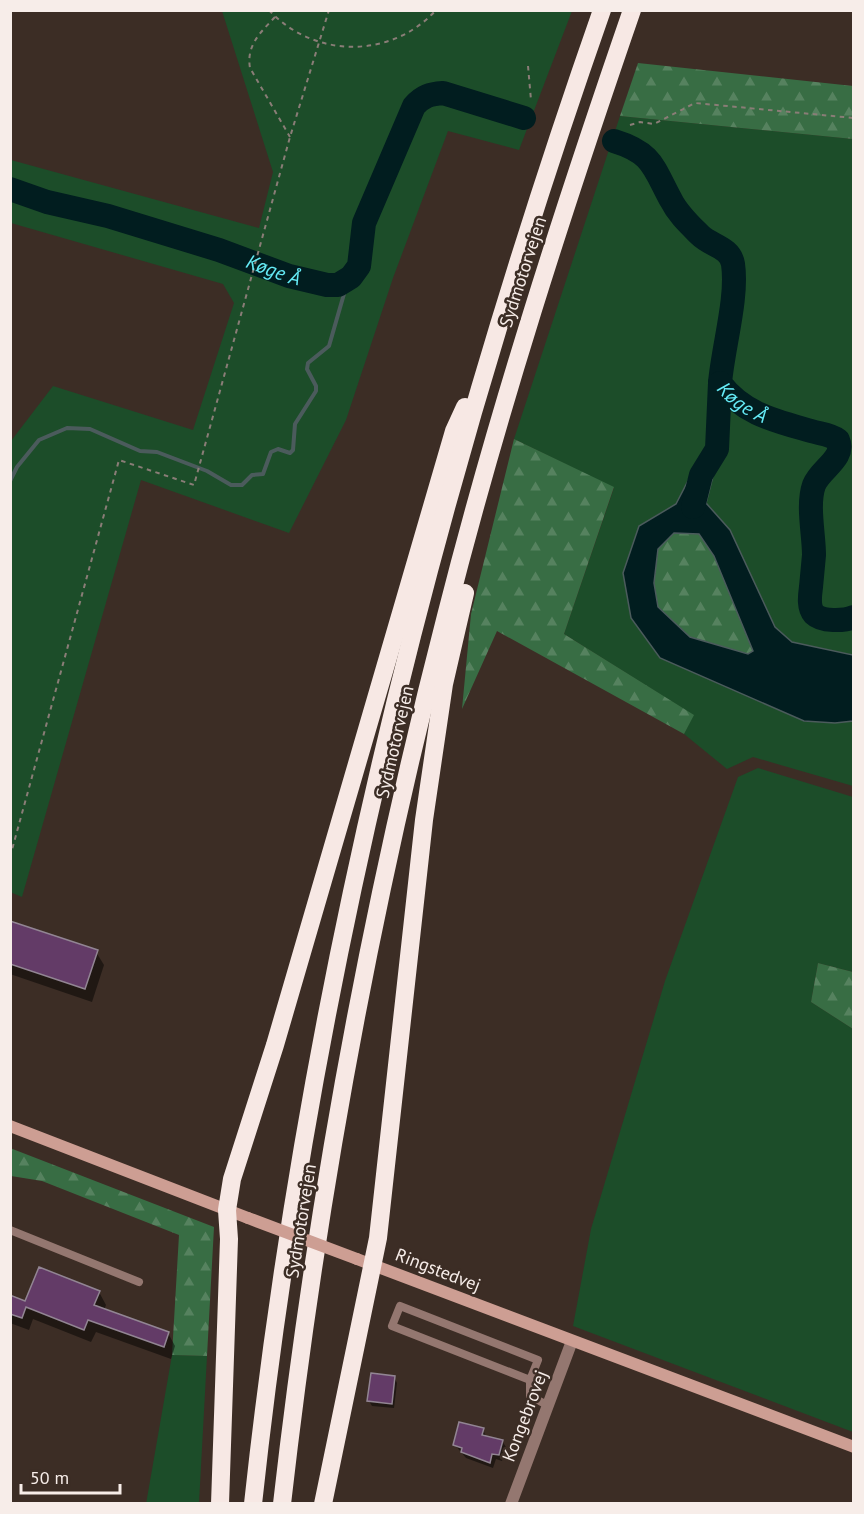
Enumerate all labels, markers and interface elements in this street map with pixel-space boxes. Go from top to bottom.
street label: Sydmotorvejen [494,214,551,330]
water label: Køge Å [243,248,303,291]
water label: Køge Å [711,376,772,429]
street label: Sydmotorvejen [370,683,419,800]
street label: Sydmotorvejen [280,1162,321,1280]
street label: Ringstedvej [392,1243,484,1296]
street label: Kongebrovej [497,1367,552,1465]
scale bar [21,1457,120,1495]
text: 50 m [30,1466,69,1489]

